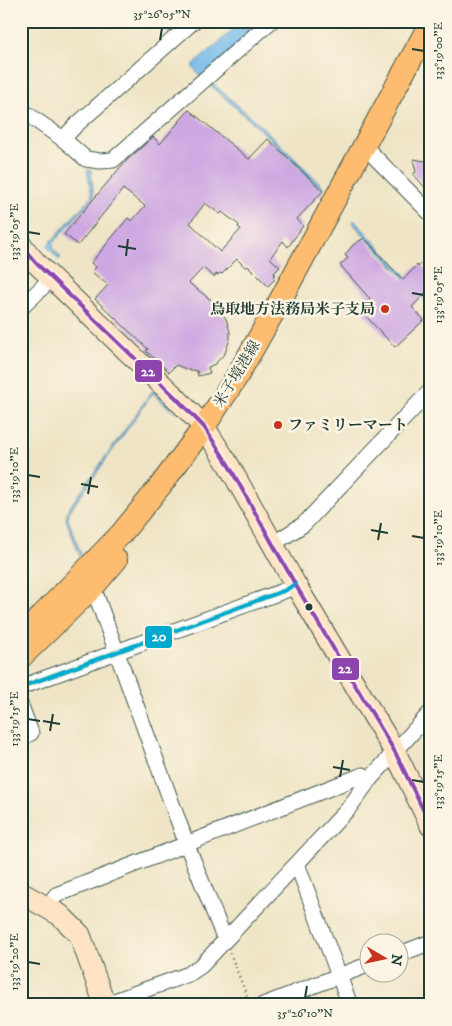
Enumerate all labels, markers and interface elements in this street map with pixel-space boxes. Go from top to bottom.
text: 35°26'05"N [133,7,191,22]
text: 133°19'00"E [431,22,446,80]
text: 133°19'05"E [7,203,22,261]
text: 133°19'05"E [431,266,446,324]
place label: 鳥取地方法務局米子支局 [210,300,375,319]
marker: 鳥取地方法務局米子支局 [379,303,391,315]
street label: 米子境港線 [210,337,264,411]
line badge: 22 [134,359,163,383]
text: 22 [141,363,156,381]
place label: ファミリーマート [288,416,408,435]
marker: ファミリーマート [272,419,284,431]
text: 133°19'10"E [7,447,22,503]
text: 133°19'10"E [431,510,446,566]
unlabelled marker [304,602,314,612]
line badge: 20 [144,625,173,649]
text: 20 [152,628,167,646]
line badge: 22 [331,657,360,681]
text: 22 [338,660,353,678]
text: 133°19'15"E [7,691,22,747]
text: 133°19'15"E [431,754,446,810]
text: 133°19'20"E [7,933,22,991]
north arrow [360,934,410,984]
text: N [386,953,406,967]
text: 35°26'10"N [277,1006,333,1021]

